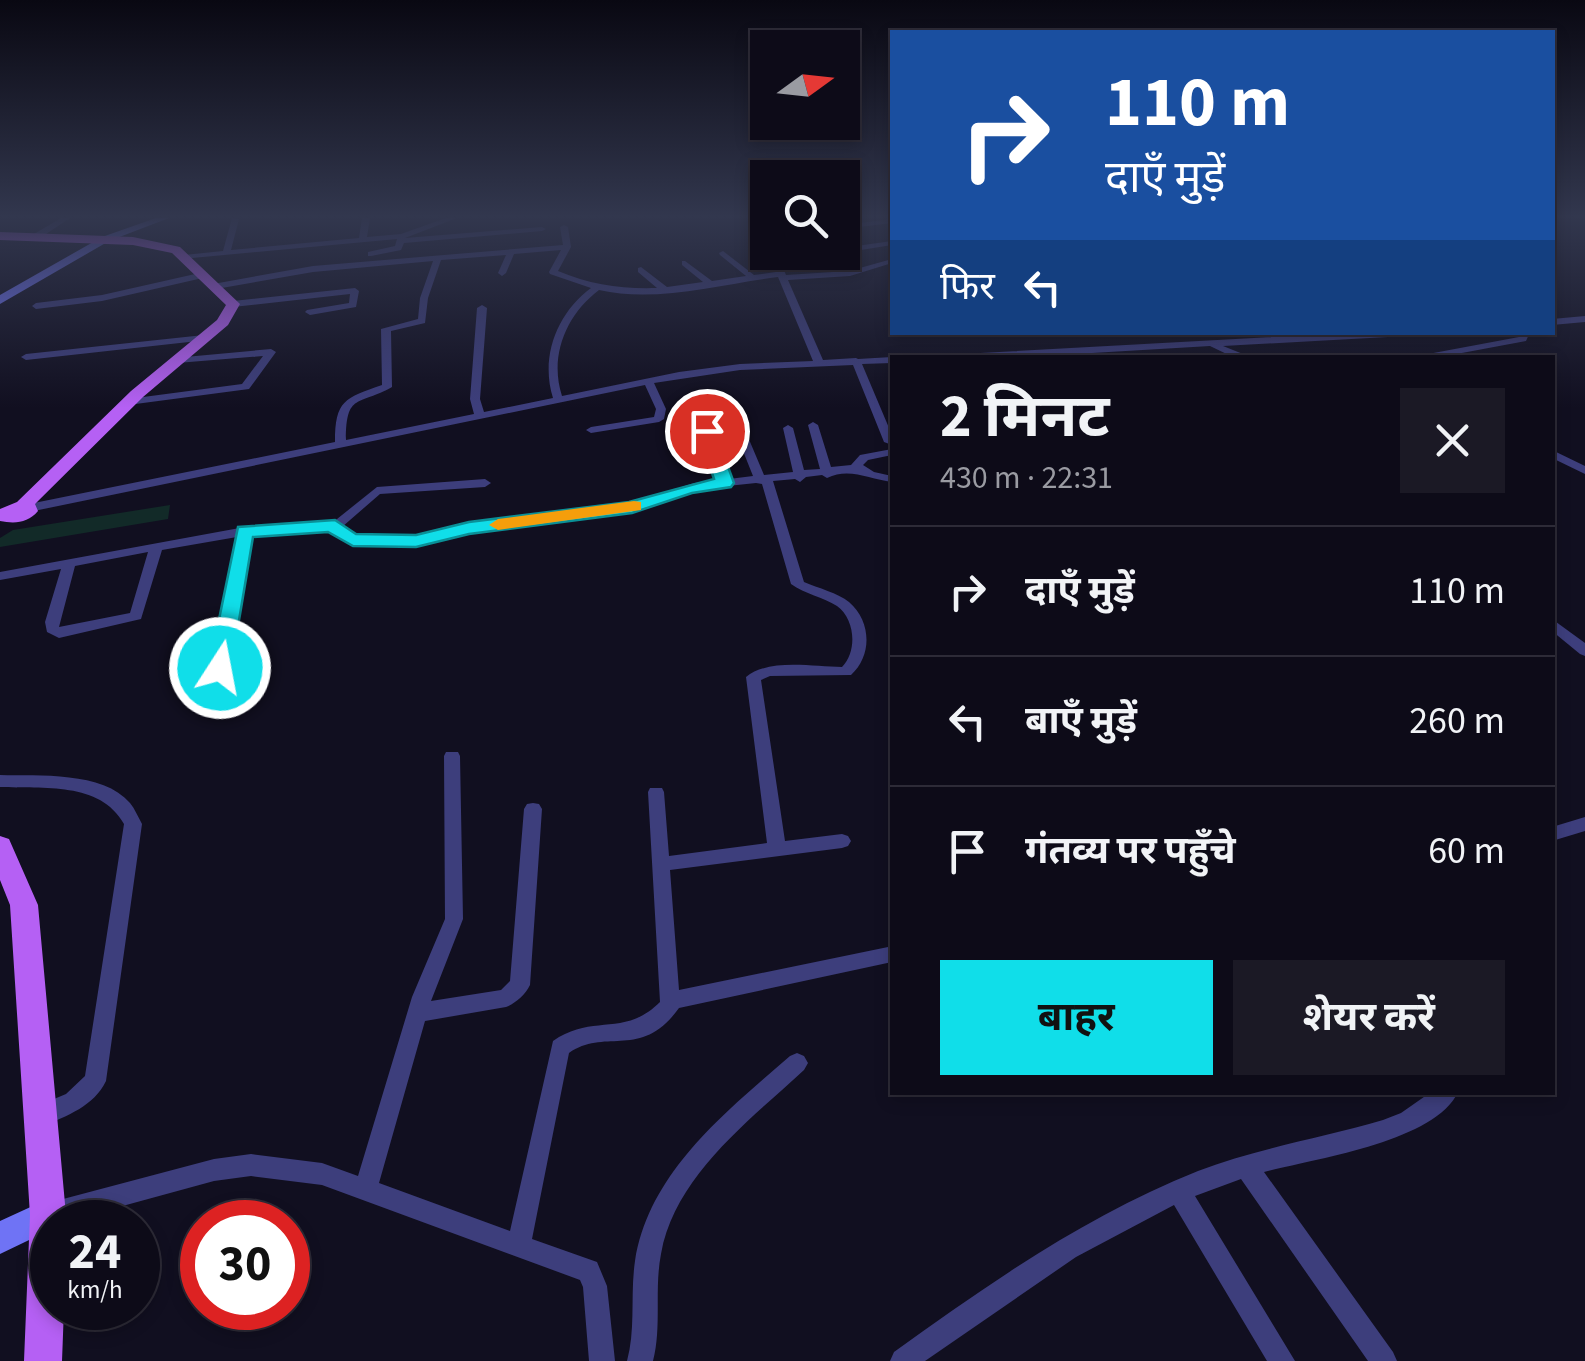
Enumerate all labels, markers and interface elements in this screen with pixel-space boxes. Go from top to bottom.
north arrow [750,30,860,140]
map controls [750,30,860,270]
text: 110 m [1105,53,1290,153]
icon: right [940,70,1070,200]
text: दाएँ मुड़ें [1105,146,1225,210]
button: search [750,160,860,270]
text: फिर [940,260,995,314]
icon: left [1015,260,1070,315]
text: 2 मिनट [940,375,1110,460]
button: close [1400,388,1505,493]
pin [665,389,750,474]
icon: arrive [680,404,735,459]
text: 430 m · 22:31 [940,455,1113,501]
icon: right [940,564,995,619]
text: दाएँ मुड़ें [1025,564,1135,618]
text: 110 m [1409,564,1505,618]
position arrow [168,616,272,720]
icon: left [940,694,995,749]
text: बाएँ मुड़ें [1025,694,1137,748]
text: 260 m [1409,694,1505,748]
icon: arrive [940,824,995,879]
text: गंतव्य पर पहुँचे [1025,824,1236,878]
text: 60 m [1428,824,1505,878]
button: बाहर [940,960,1213,1075]
button: शेयर करें [1233,960,1505,1075]
speed limit sign: 30 [180,1200,310,1330]
text: 24 [69,1217,121,1288]
text: km/h [67,1272,123,1308]

